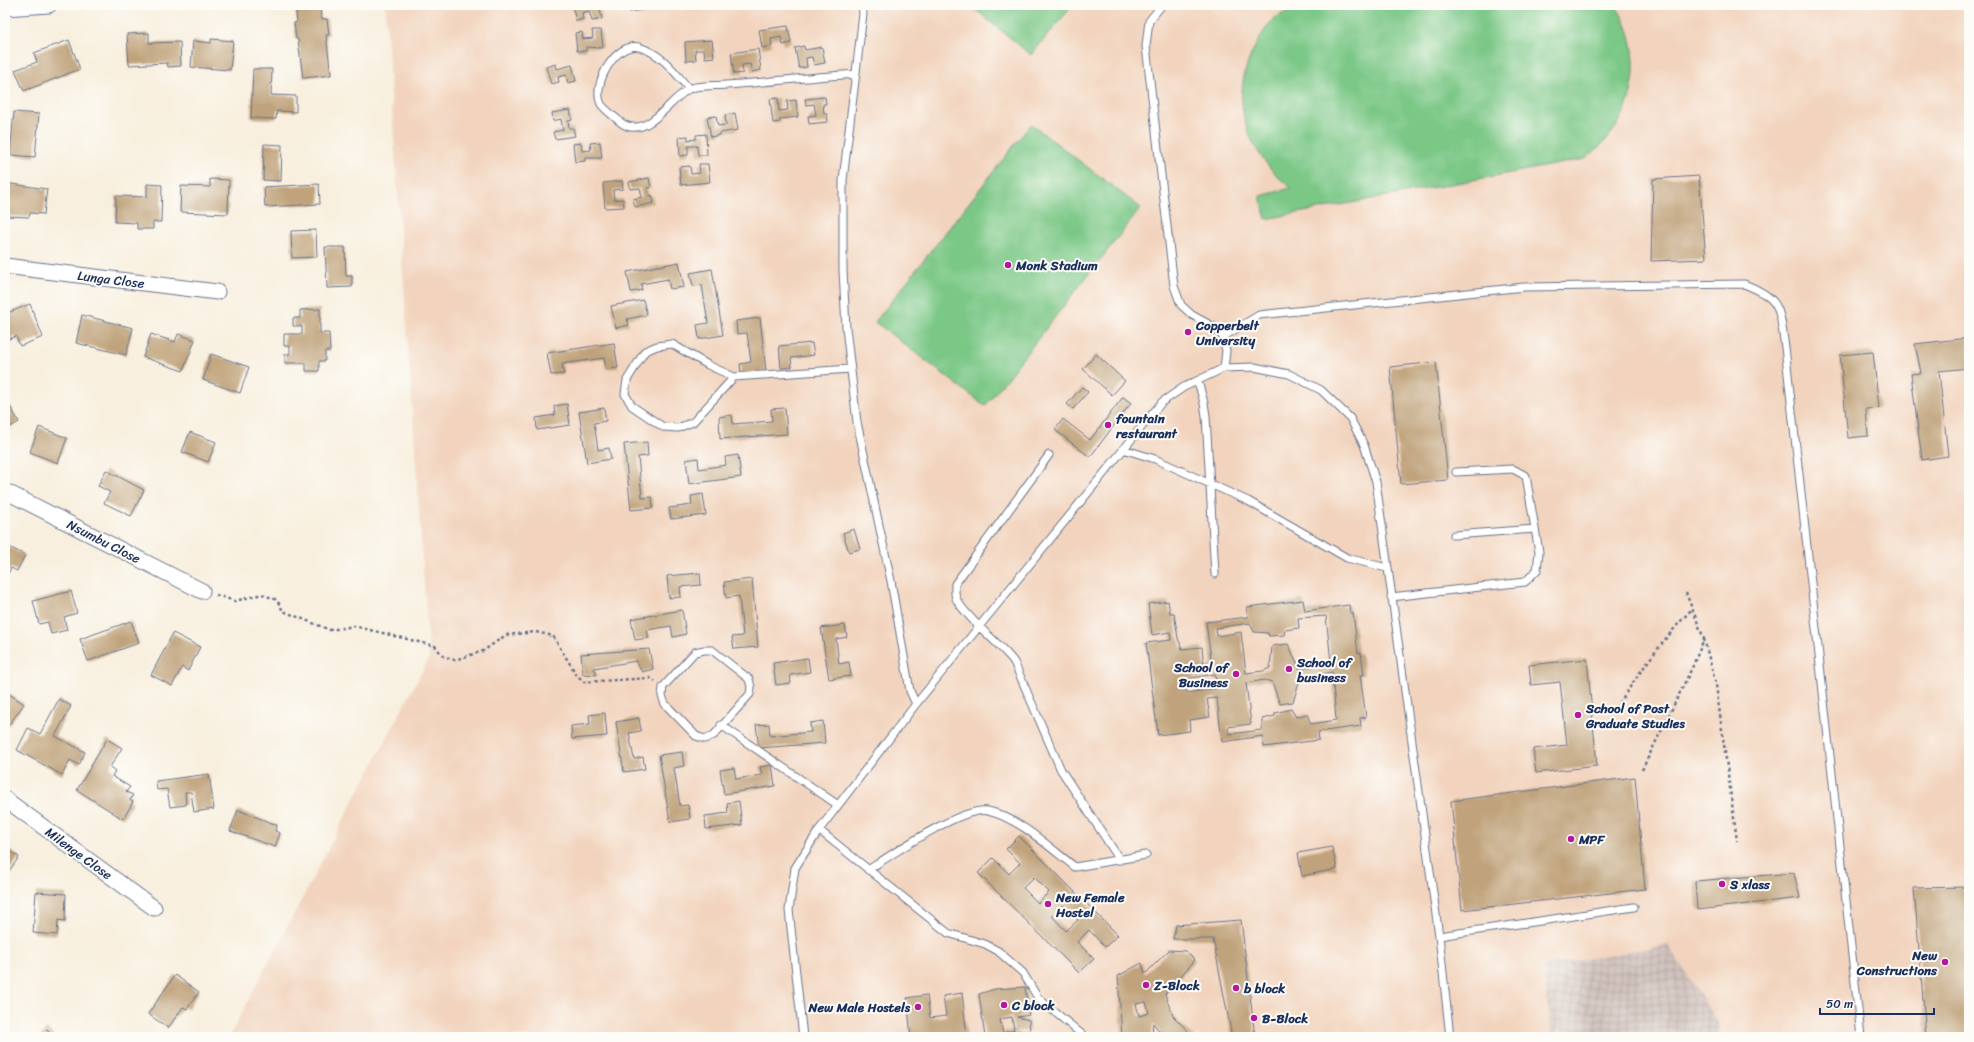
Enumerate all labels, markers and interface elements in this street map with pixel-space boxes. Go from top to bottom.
place label: Monk Stadium [1015,254,1098,277]
marker: Monk Stadium [1003,260,1013,270]
street label: Lunga Close [76,264,146,295]
place label: Copperbelt University [1195,314,1260,352]
marker: Copperbelt University [1183,327,1193,337]
place label: fountain restaurant [1115,407,1178,445]
marker: fountain restaurant [1103,420,1113,430]
street label: Nsumbu Close [63,513,145,570]
place label: School of business [1296,651,1353,689]
place label: School of Business [1173,656,1230,694]
marker: School of business [1284,664,1294,674]
marker: School of Business [1231,669,1241,679]
place label: School of Post Graduate Studies [1585,697,1686,735]
marker: School of Post Graduate Studies [1573,710,1583,720]
street label: Milenge Close [40,821,118,886]
place label: MPF [1578,828,1606,851]
marker: MPF [1566,834,1576,844]
place label: S xlass [1729,873,1771,896]
marker: S xlass [1717,879,1727,889]
place label: New Female Hostel [1055,886,1125,924]
marker: New Female Hostel [1043,899,1053,909]
place label: New Constructions [1856,944,1938,982]
marker: New Constructions [1940,957,1950,967]
place label: Z-Block [1153,974,1200,997]
place label: b block [1243,977,1286,1000]
marker: Z-Block [1141,980,1151,990]
marker: b block [1231,983,1241,993]
scale bar [1820,990,1934,1016]
text: 50 m [1826,993,1853,1015]
place label: C block [1011,994,1055,1017]
place label: New Male Hostels [807,996,911,1019]
marker: C block [999,1000,1009,1010]
marker: New Male Hostels [913,1002,923,1012]
place label: B-Block [1262,1007,1308,1030]
marker: B-Block [1249,1013,1259,1023]

